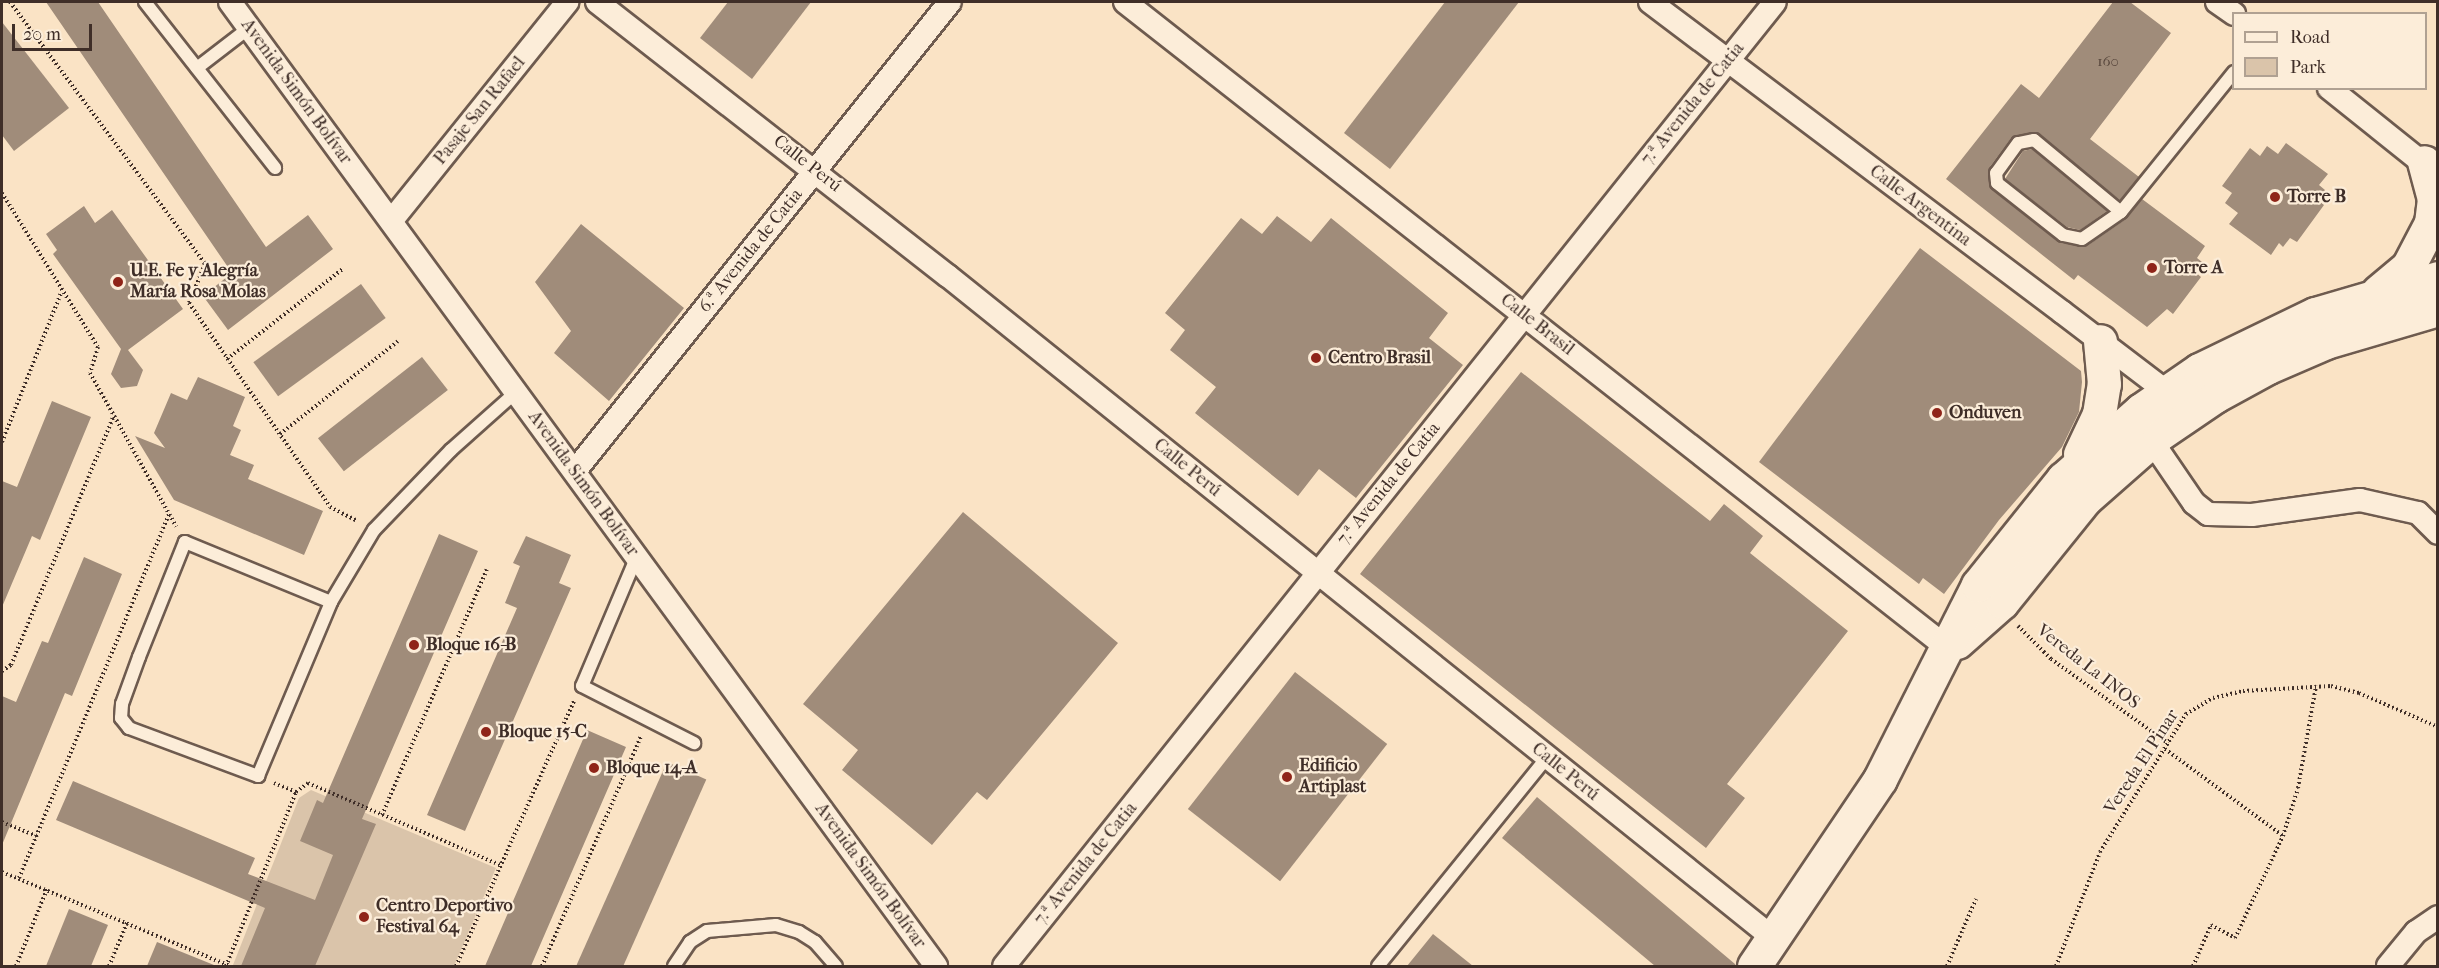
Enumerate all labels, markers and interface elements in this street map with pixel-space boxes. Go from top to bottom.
scale bar [15,12,94,50]
legend [2232,12,2427,90]
street label: Avenida Simón Bolívar [236,15,356,169]
text: 20 m [23,24,61,45]
text: Road [2290,27,2330,48]
street label: 7.ª Avenida de Catia [1637,38,1749,170]
street label: Pasaje San Rafael [430,53,530,169]
house number: 160 [2097,53,2119,71]
text: Park [2290,57,2326,78]
street label: Calle Perú [769,131,845,197]
street label: Calle Argentina [1865,161,1975,251]
street label: 6.ª Avenida de Catia [694,185,808,317]
place label: Torre B [2287,186,2346,208]
marker: Torre B [2268,190,2282,204]
place label: Torre A [2164,257,2223,279]
place label: U.E. Fe y Alegría María Rosa Molas [130,261,266,304]
marker: Torre A [2145,261,2159,275]
marker: U.E. Fe y Alegría María Rosa Molas [111,275,125,289]
street label: Calle Brasil [1496,290,1578,360]
place label: Centro Brasil [1328,347,1431,369]
marker: Centro Brasil [1309,351,1323,365]
place label: Onduven [1949,402,2021,424]
marker: Onduven [1930,406,1944,420]
street label: Avenida Simón Bolívar [523,407,643,561]
street label: 7.ª Avenida de Catia [1333,418,1445,550]
street label: Calle Perú [1149,434,1225,502]
street label: Vereda La INOS [2032,620,2144,714]
place label: Bloque 16-B [426,634,516,656]
marker: Bloque 16-B [407,638,421,652]
street label: Vereda El Pinar [2100,706,2184,818]
place label: Bloque 15-C [498,721,587,743]
marker: Bloque 15-C [479,725,493,739]
street label: Calle Perú [1527,738,1603,806]
place label: Edificio Artiplast [1299,756,1366,798]
place label: Bloque 14-A [606,757,697,779]
marker: Bloque 14-A [587,761,601,775]
marker: Edificio Artiplast [1280,770,1294,784]
street label: 7.ª Avenida de Catia [1030,798,1142,930]
street label: Avenida Simón Bolívar [810,799,930,953]
place label: Centro Deportivo Festival 64 [376,896,513,938]
marker: Centro Deportivo Festival 64 [357,910,371,924]

